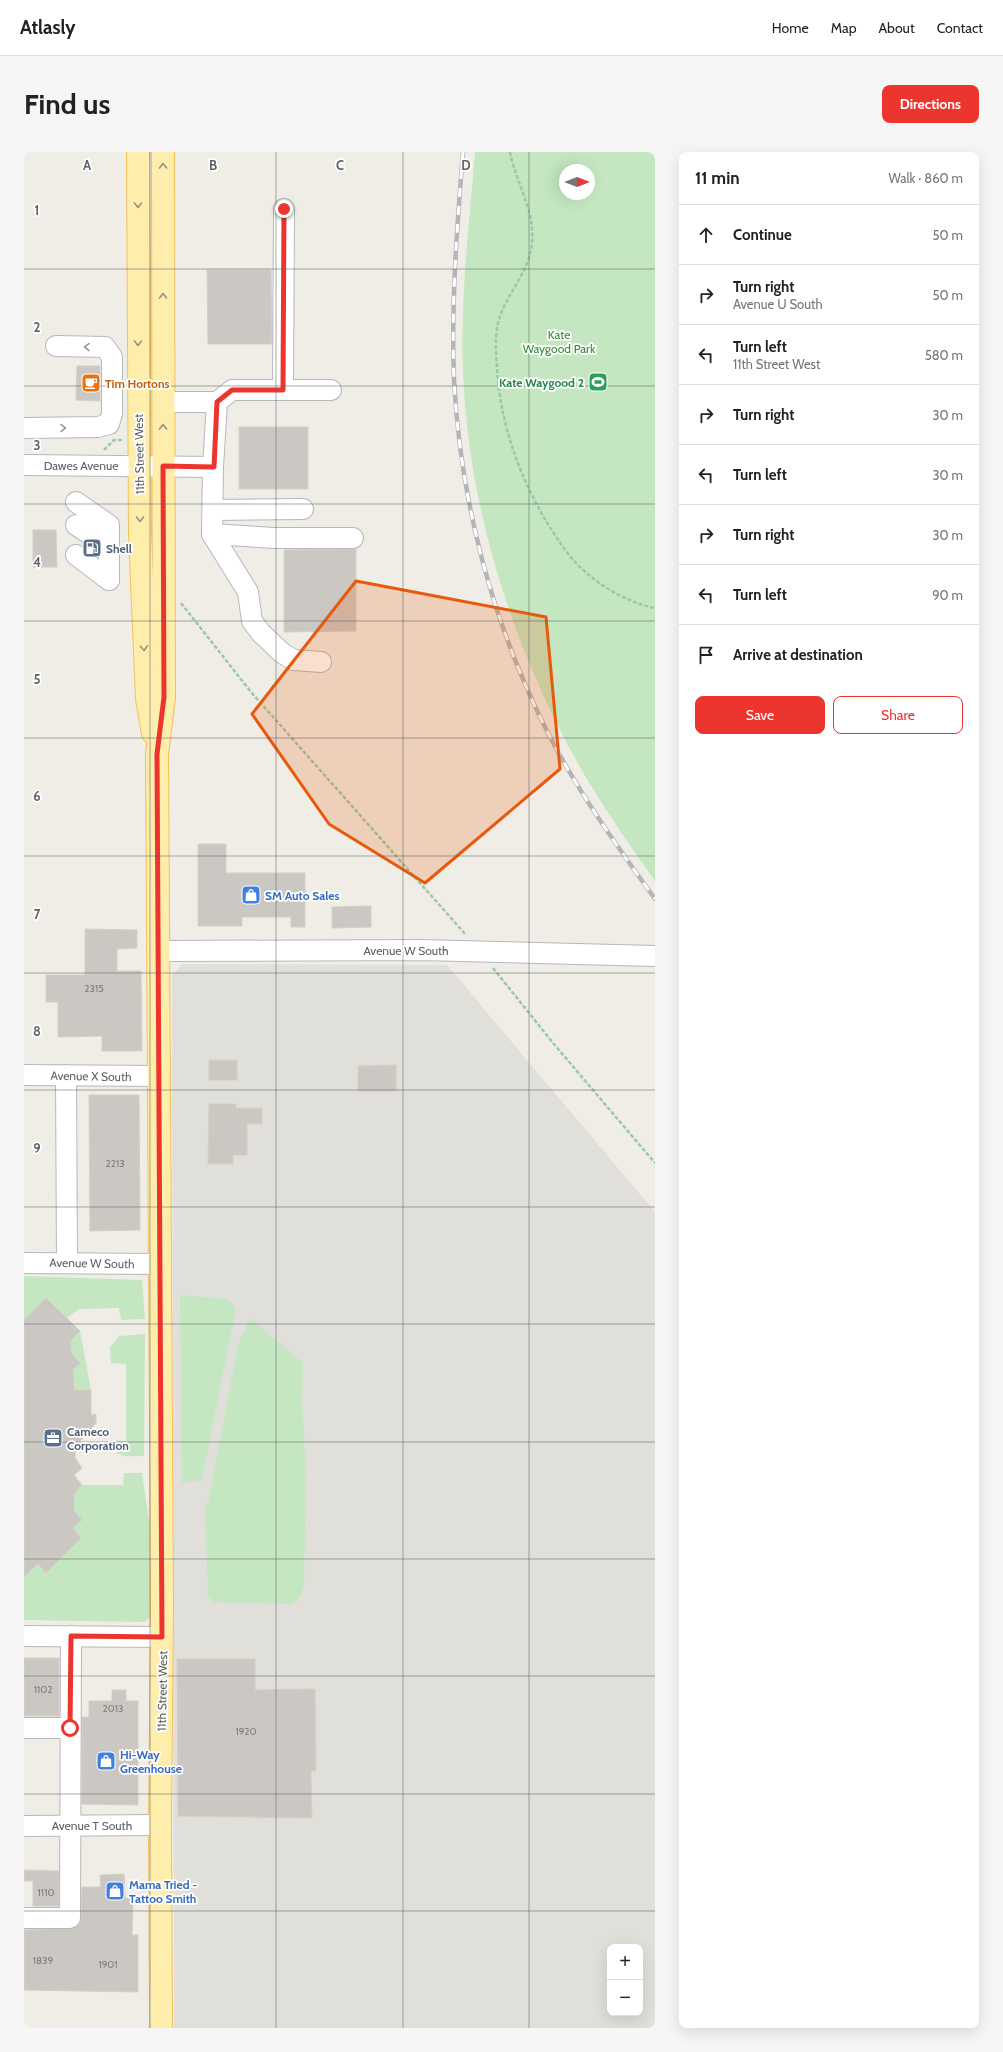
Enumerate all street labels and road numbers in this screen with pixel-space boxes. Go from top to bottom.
street label: 11th Street West [131,414,147,494]
street label: Dawes Avenue [44,458,118,473]
street label: Avenue W South [363,943,449,958]
street label: Avenue X South [50,1068,132,1084]
street label: Avenue W South [49,1255,135,1271]
street label: 11th Street West [154,1651,170,1731]
street label: Avenue T South [52,1818,132,1833]

